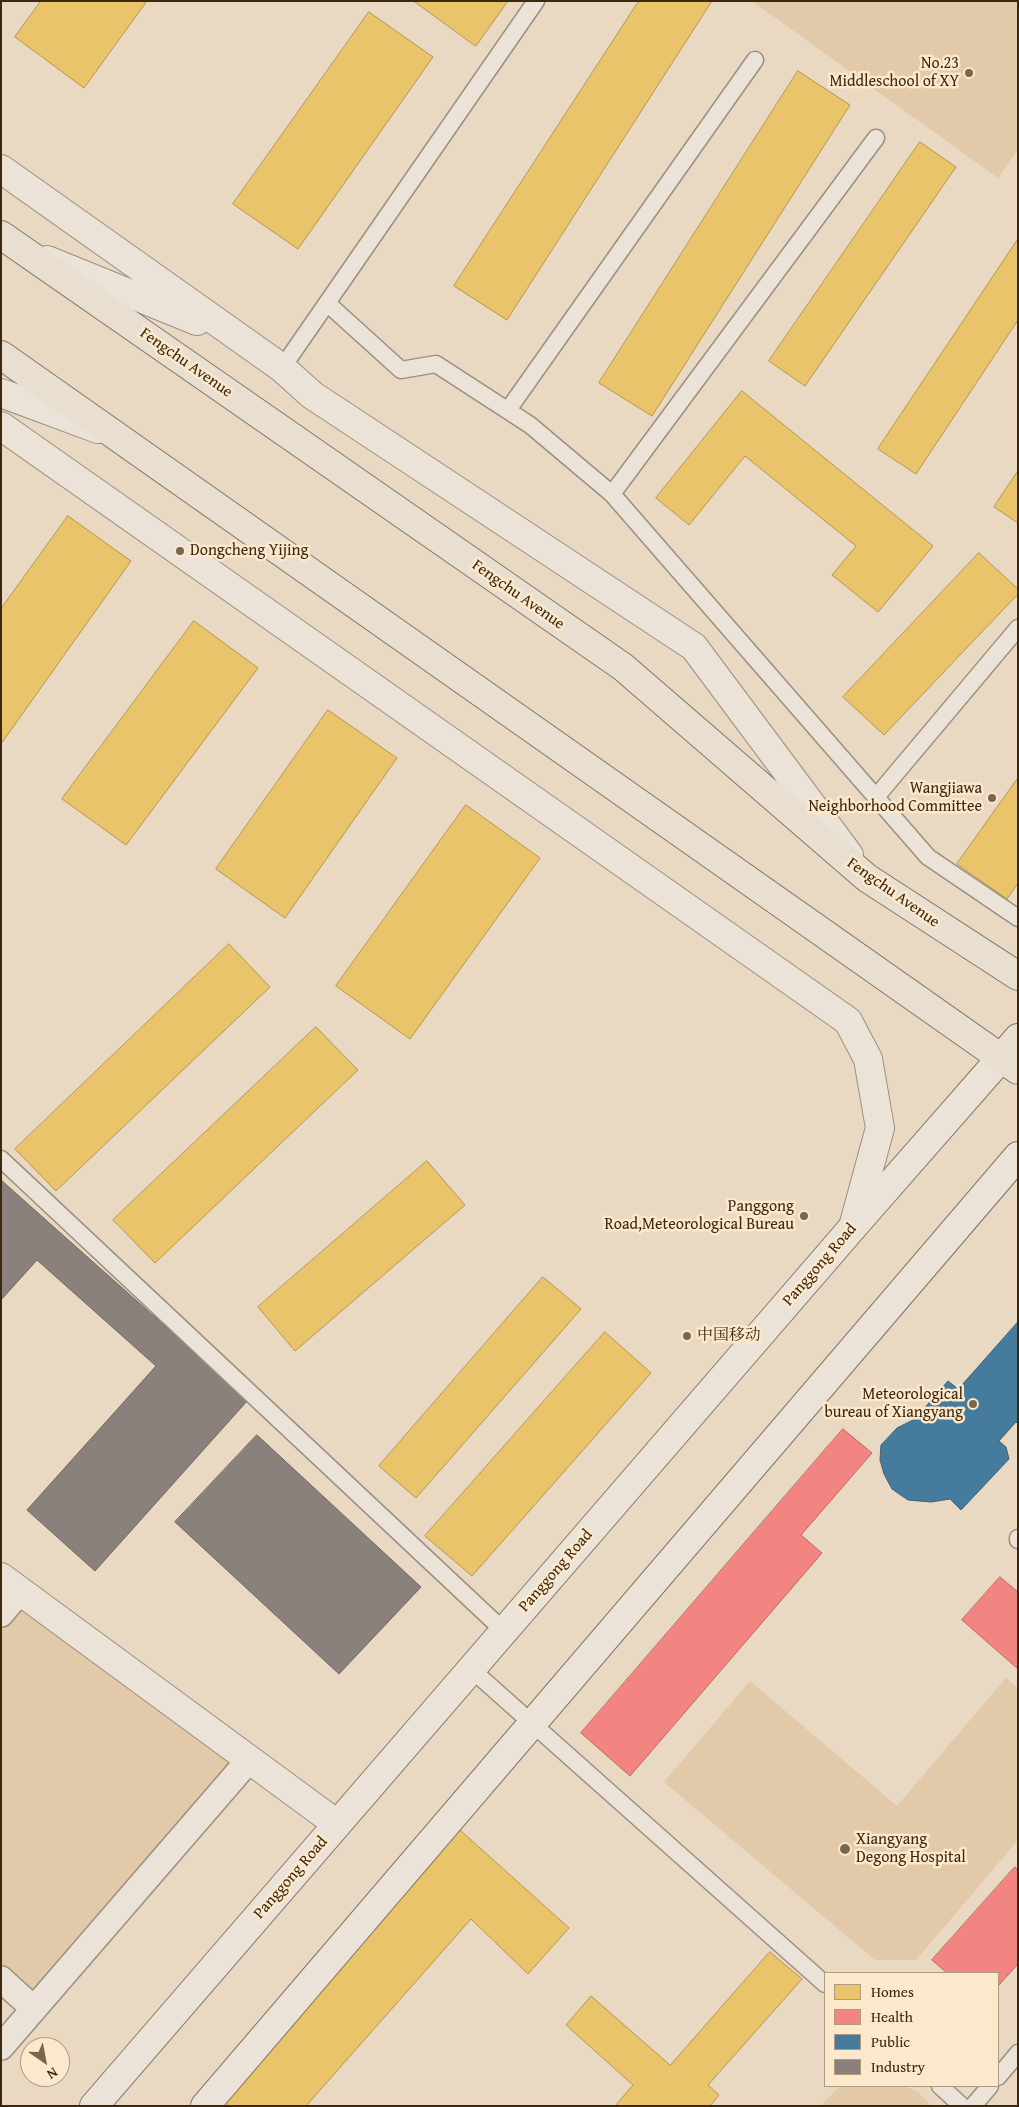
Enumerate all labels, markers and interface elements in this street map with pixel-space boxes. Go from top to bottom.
place label: No.23 Middleschool of XY [829,54,959,92]
marker: No.23 Middleschool of XY [963,67,975,79]
street label: Fengchu Avenue [136,324,236,402]
place label: Dongcheng Yijing [190,541,308,561]
marker: Dongcheng Yijing [174,545,186,557]
street label: Fengchu Avenue [468,556,568,634]
place label: Wangjiawa Neighborhood Committee [808,779,982,817]
marker: Wangjiawa Neighborhood Committee [986,792,998,804]
street label: Fengchu Avenue [843,854,943,932]
place label: Panggong Road,Meteorological Bureau [605,1197,794,1235]
marker: Panggong Road,Meteorological Bureau [798,1210,810,1222]
street label: Panggong Road [779,1220,861,1310]
place label: 中国移动 [697,1326,761,1346]
marker: 中国移动 [681,1330,693,1342]
place label: Meteorological bureau of Xiangyang [824,1385,963,1423]
marker: Meteorological bureau of Xiangyang [967,1398,979,1410]
street label: Panggong Road [515,1526,597,1616]
place label: Xiangyang Degong Hospital [856,1830,966,1868]
street label: Panggong Road [250,1833,332,1923]
marker: Xiangyang Degong Hospital [838,1842,852,1856]
legend [824,1972,999,2087]
text: Homes [871,1981,914,2002]
text: Health [871,2006,913,2027]
text: Public [871,2031,910,2052]
north arrow [20,2037,70,2087]
text: Industry [871,2056,925,2077]
text: N [43,2063,62,2085]

